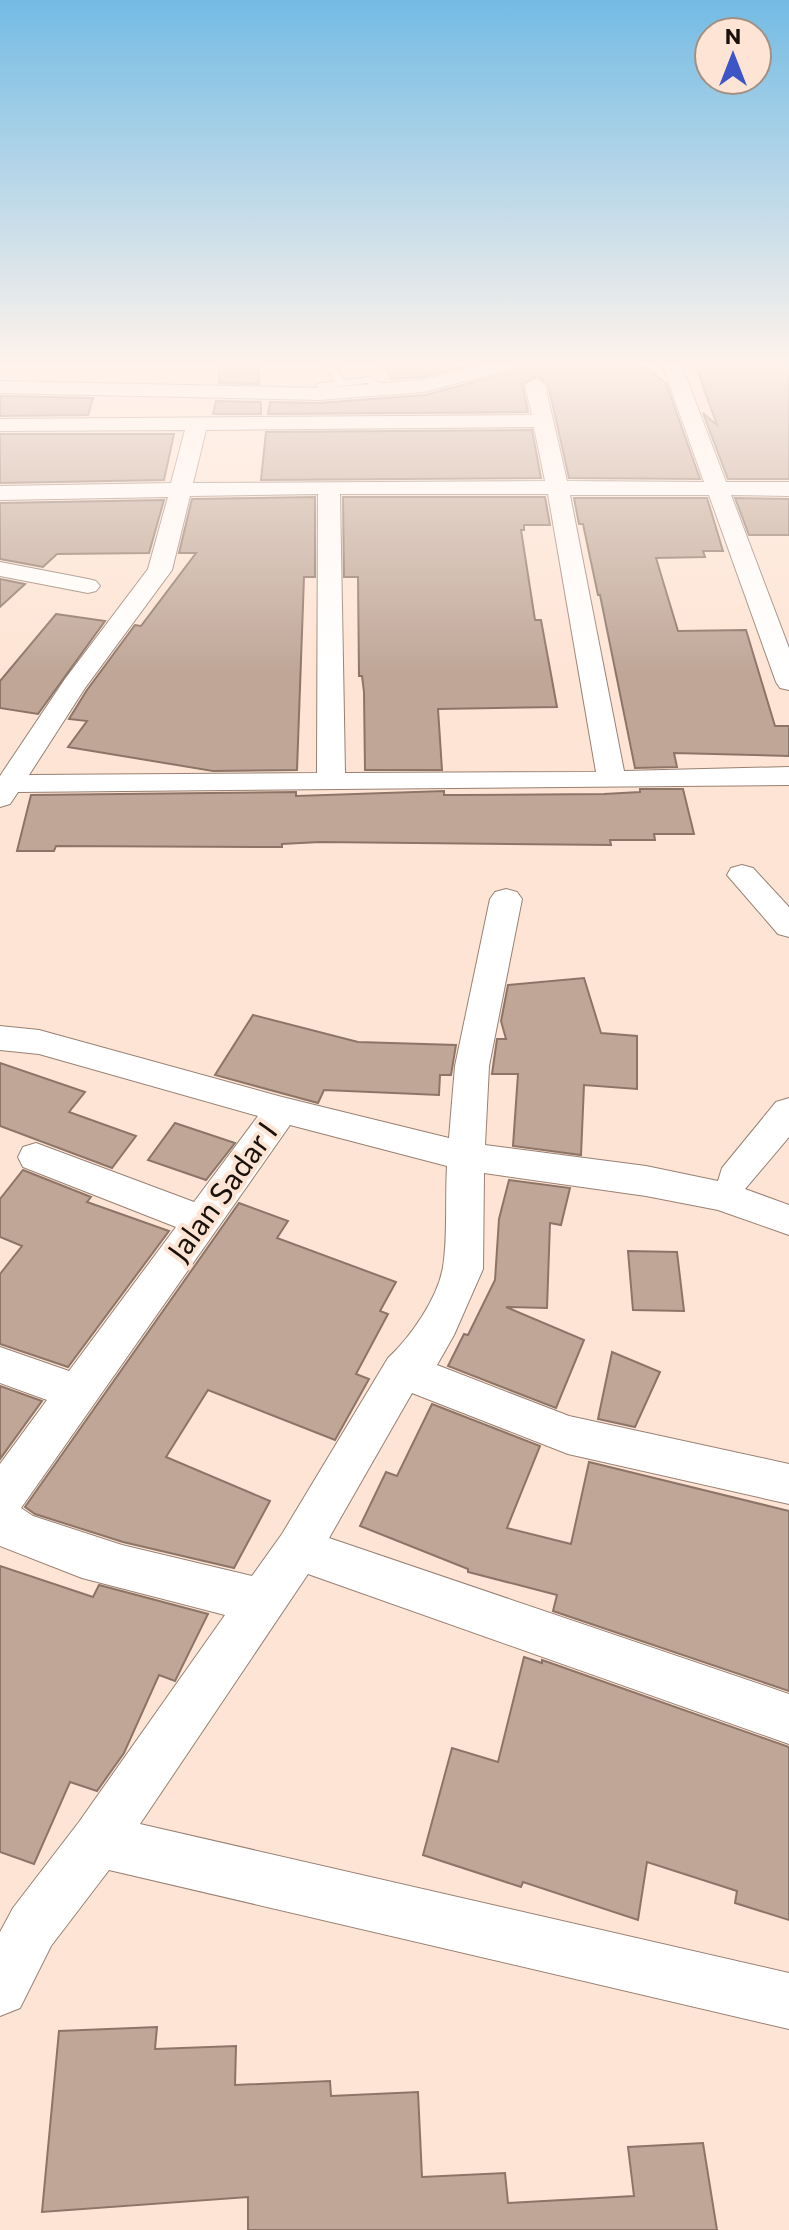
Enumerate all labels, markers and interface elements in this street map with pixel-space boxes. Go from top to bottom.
north arrow [693,16,773,96]
text: N [725,22,741,49]
street label: Jalan Sadar I [158,1114,284,1267]

